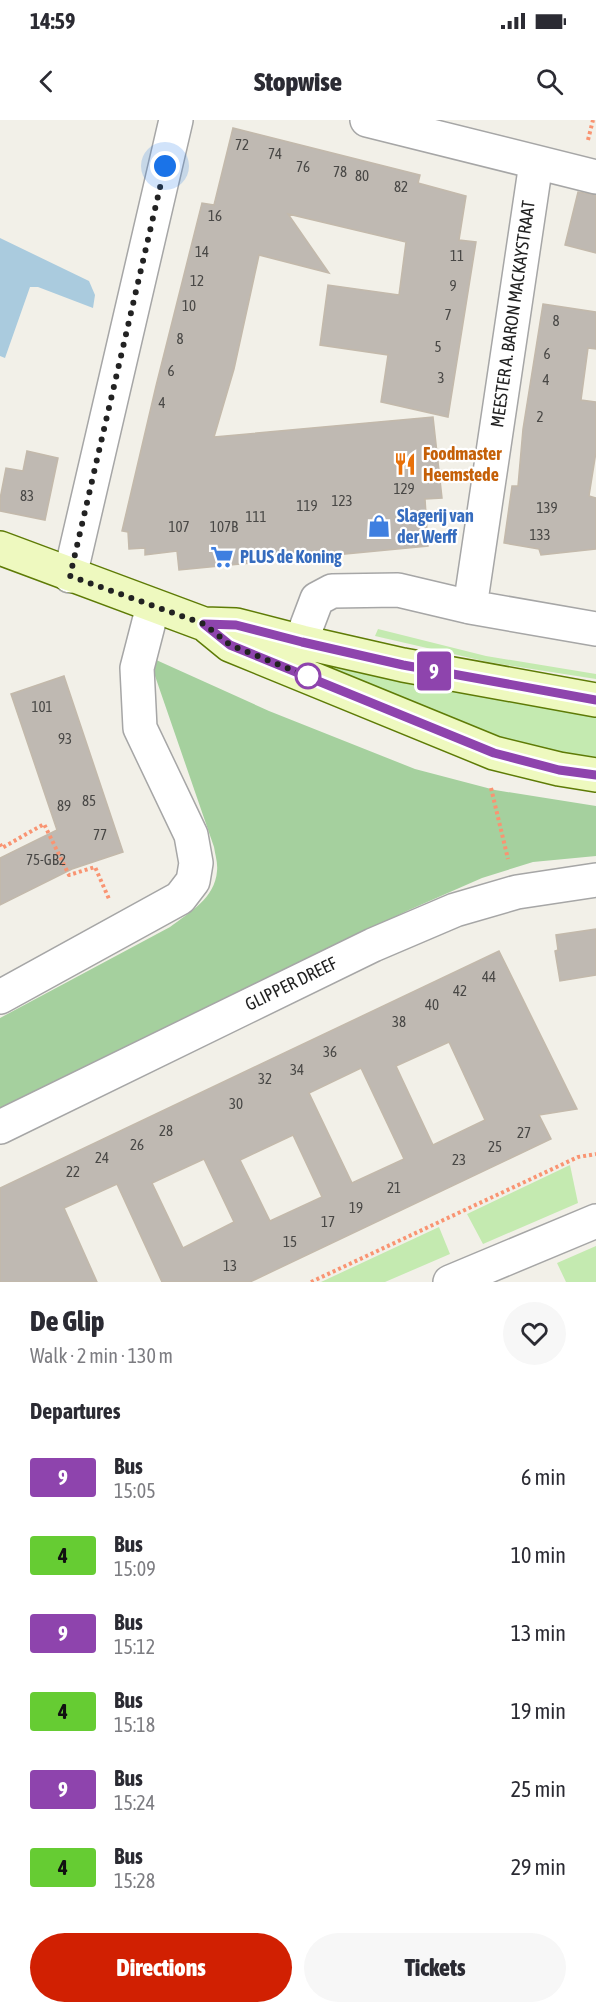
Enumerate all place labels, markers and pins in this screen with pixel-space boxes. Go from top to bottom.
place label: Foodmaster Heemstede [423,443,502,485]
restaurant icon: Foodmaster Heemstede [392,451,418,477]
place label: Slagerij van der Werff [397,505,474,547]
shop icon: Slagerij van der Werff [366,513,392,539]
supermarket icon: PLUS de Koning [209,544,235,570]
place label: PLUS de Koning [240,546,342,567]
unlabelled marker [295,663,321,689]

